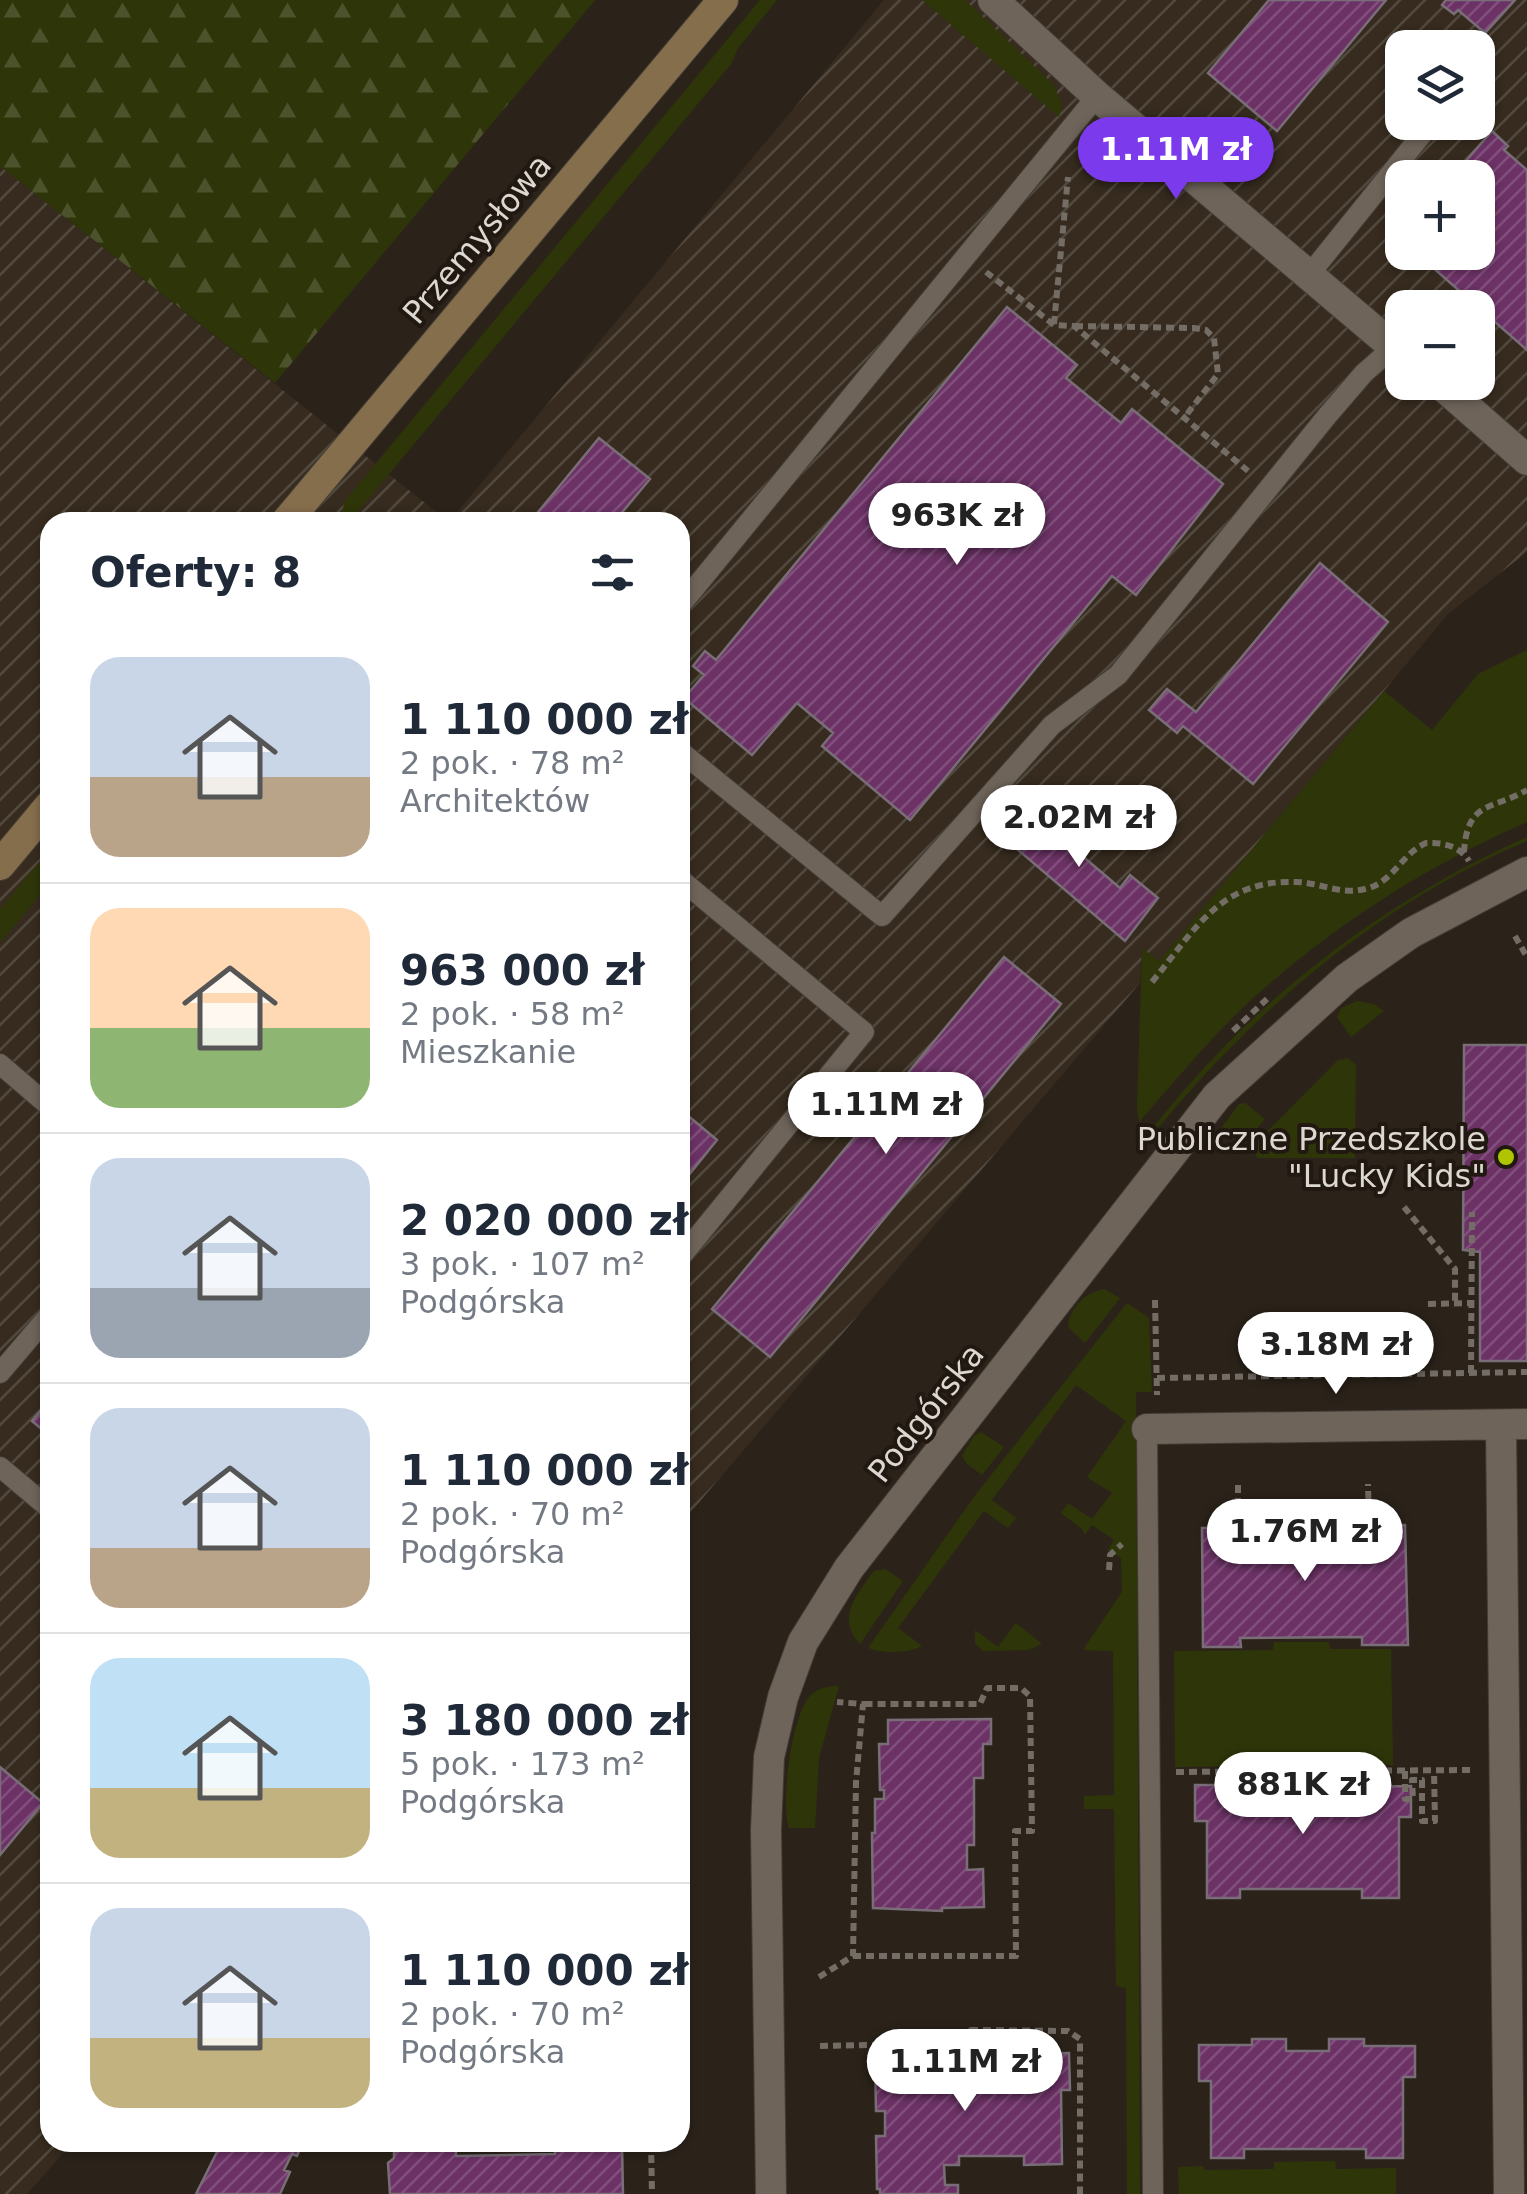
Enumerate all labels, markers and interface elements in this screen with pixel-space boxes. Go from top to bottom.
map controls [1385,30,1495,400]
button: layers [1385,30,1495,140]
pin: 1.11M zł [1073,117,1279,202]
text: 1.11M zł [1100,130,1252,168]
street label: Przemysłowa [395,147,559,331]
button: + [1385,160,1495,270]
button: − [1385,290,1495,400]
pin: 963K zł [865,483,1049,568]
text: 963K zł [890,496,1024,534]
icon: filters [585,545,640,600]
text: Oferty: 8 [90,548,301,597]
text: 1 110 000 zł [400,695,688,744]
icon: home [170,697,290,817]
text: 2 pok. · 78 m² [400,744,625,782]
text: Architektów [400,782,590,820]
pin: 2.02M zł [976,785,1182,870]
text: 2.02M zł [1003,798,1155,836]
text: 963 000 zł [400,946,645,995]
icon: home [170,948,290,1068]
text: 2 pok. · 58 m² [400,995,625,1033]
text: Mieszkanie [400,1033,576,1071]
pin: 1.11M zł [783,1072,989,1157]
text: 1.11M zł [810,1085,962,1123]
place label: Publiczne Przedszkole "Lucky Kids" [1137,1120,1486,1195]
marker: Publiczne Przedszkole "Lucky Kids" [1495,1146,1517,1168]
text: 2 020 000 zł [400,1196,688,1245]
icon: home [170,1198,290,1318]
text: 3 pok. · 107 m² [400,1245,645,1283]
text: Podgórska [400,1283,565,1321]
pin: 3.18M zł [1233,1312,1439,1397]
text: 3.18M zł [1260,1325,1412,1363]
street label: Podgórska [860,1336,992,1490]
text: 1 110 000 zł [400,1446,688,1495]
icon: home [170,1448,290,1568]
text: 2 pok. · 70 m² [400,1495,625,1533]
pin: 1.76M zł [1202,1499,1408,1584]
text: 1.76M zł [1229,1512,1381,1550]
text: Podgórska [400,1533,565,1571]
text: 3 180 000 zł [400,1696,688,1745]
icon: home [170,1698,290,1818]
text: 5 pok. · 173 m² [400,1745,645,1783]
pin: 881K zł [1211,1752,1395,1837]
text: 881K zł [1236,1765,1370,1803]
text: Podgórska [400,1783,565,1821]
text: 1 110 000 zł [400,1946,688,1995]
icon: home [170,1948,290,2068]
text: 2 pok. · 70 m² [400,1995,625,2033]
pin: 1.11M zł [862,2029,1068,2114]
text: Podgórska [400,2033,565,2071]
text: 1.11M zł [889,2042,1041,2080]

